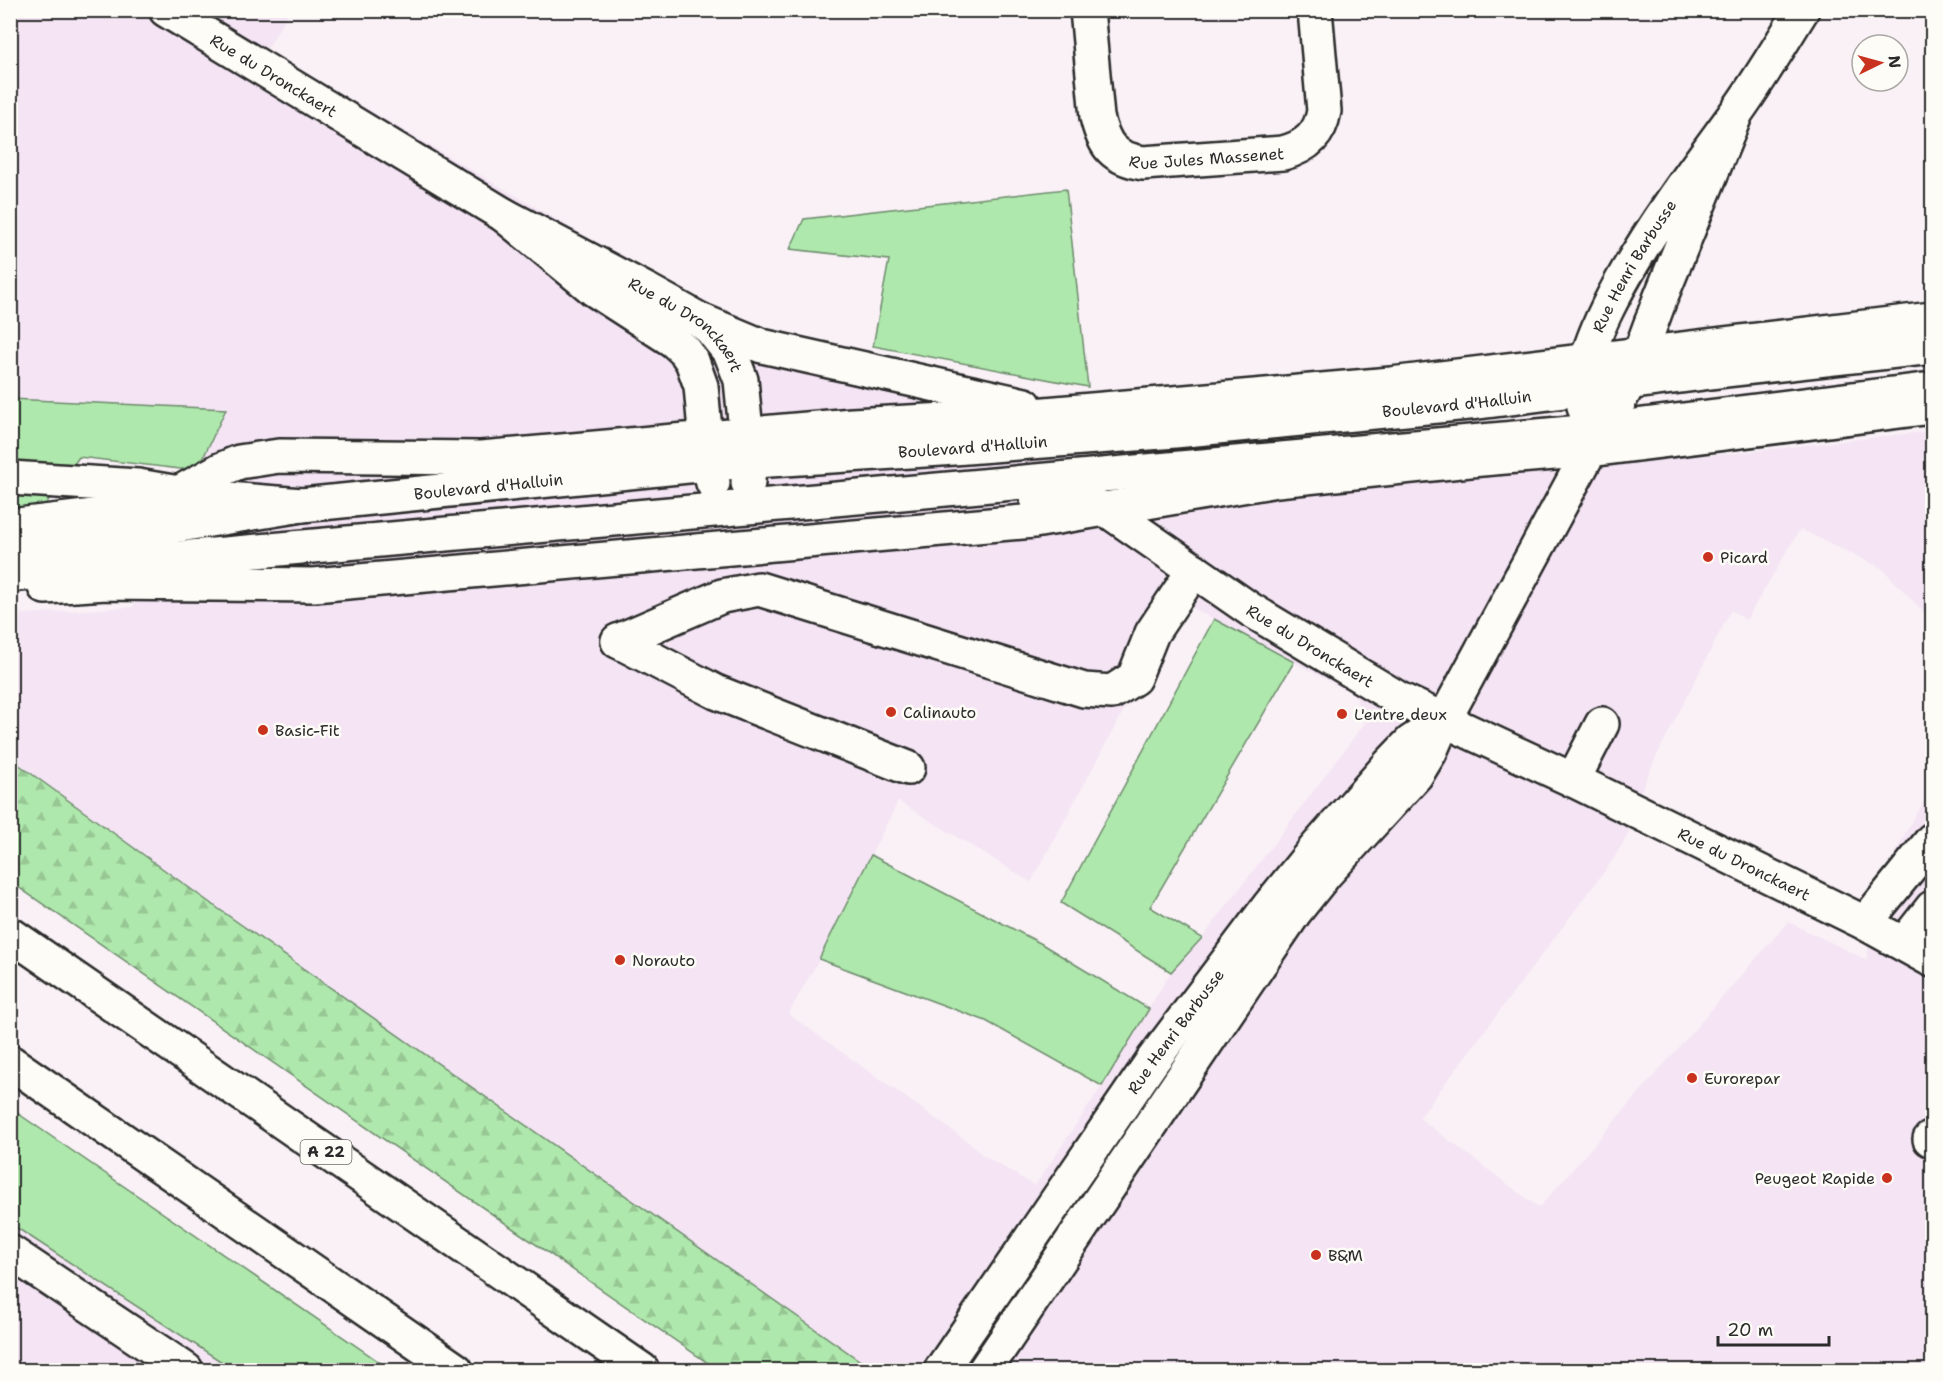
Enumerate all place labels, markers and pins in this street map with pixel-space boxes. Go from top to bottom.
place label: Picard [1720,547,1768,568]
marker: Picard [1701,550,1715,564]
place label: Calinauto [903,702,976,723]
place label: L'entre deux [1354,704,1447,725]
marker: Calinauto [884,705,898,719]
marker: L'entre deux [1335,707,1349,721]
place label: Basic-Fit [275,720,340,741]
marker: Basic-Fit [256,723,270,737]
place label: Norauto [632,950,695,971]
marker: Norauto [613,953,627,967]
place label: Eurorepar [1704,1068,1781,1089]
marker: Eurorepar [1685,1071,1699,1085]
place label: Peugeot Rapide [1755,1168,1875,1189]
marker: Peugeot Rapide [1880,1171,1894,1185]
place label: B&M [1328,1245,1363,1266]
marker: B&M [1309,1248,1323,1262]

